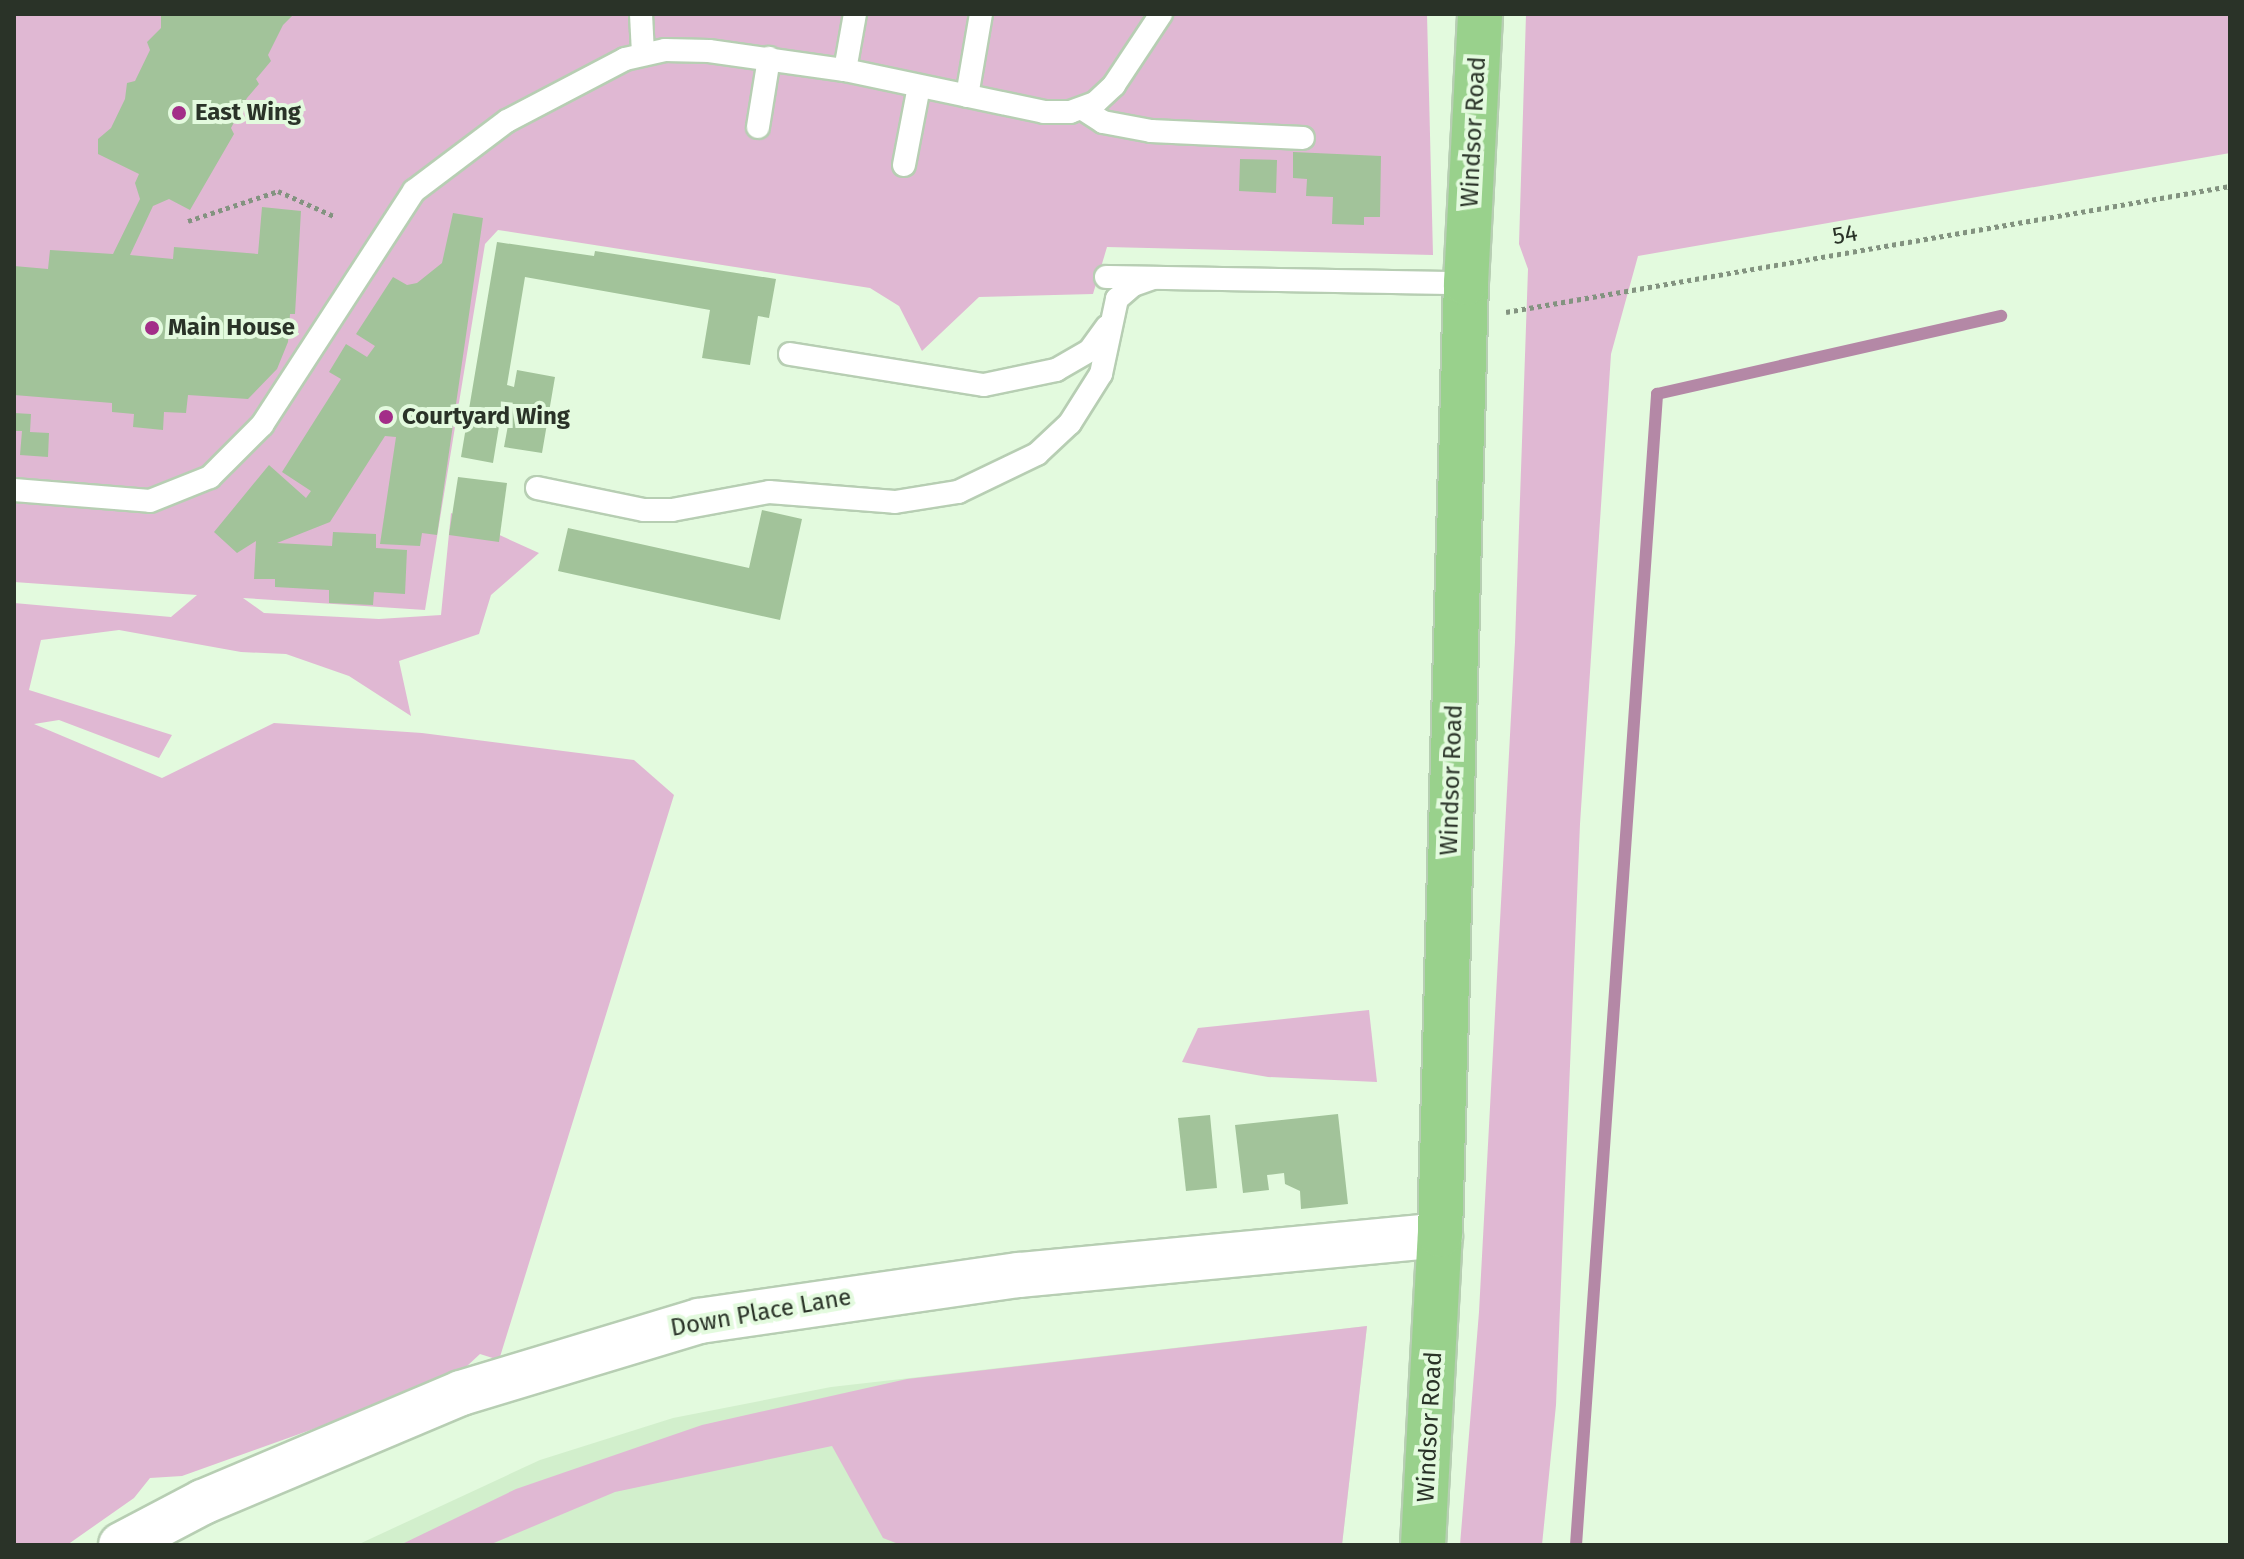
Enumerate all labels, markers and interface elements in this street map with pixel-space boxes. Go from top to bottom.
street label: Windsor Road [1456,56,1492,208]
place label: East Wing [195,99,301,127]
marker: East Wing [170,104,188,122]
street label: 54 [1830,219,1860,251]
place label: Main House [168,314,295,342]
marker: Main House [143,319,161,337]
place label: Courtyard Wing [402,403,570,431]
marker: Courtyard Wing [377,408,395,426]
street label: Windsor Road [1435,704,1469,856]
street label: Down Place Lane [668,1283,854,1343]
street label: Windsor Road [1412,1351,1448,1503]

